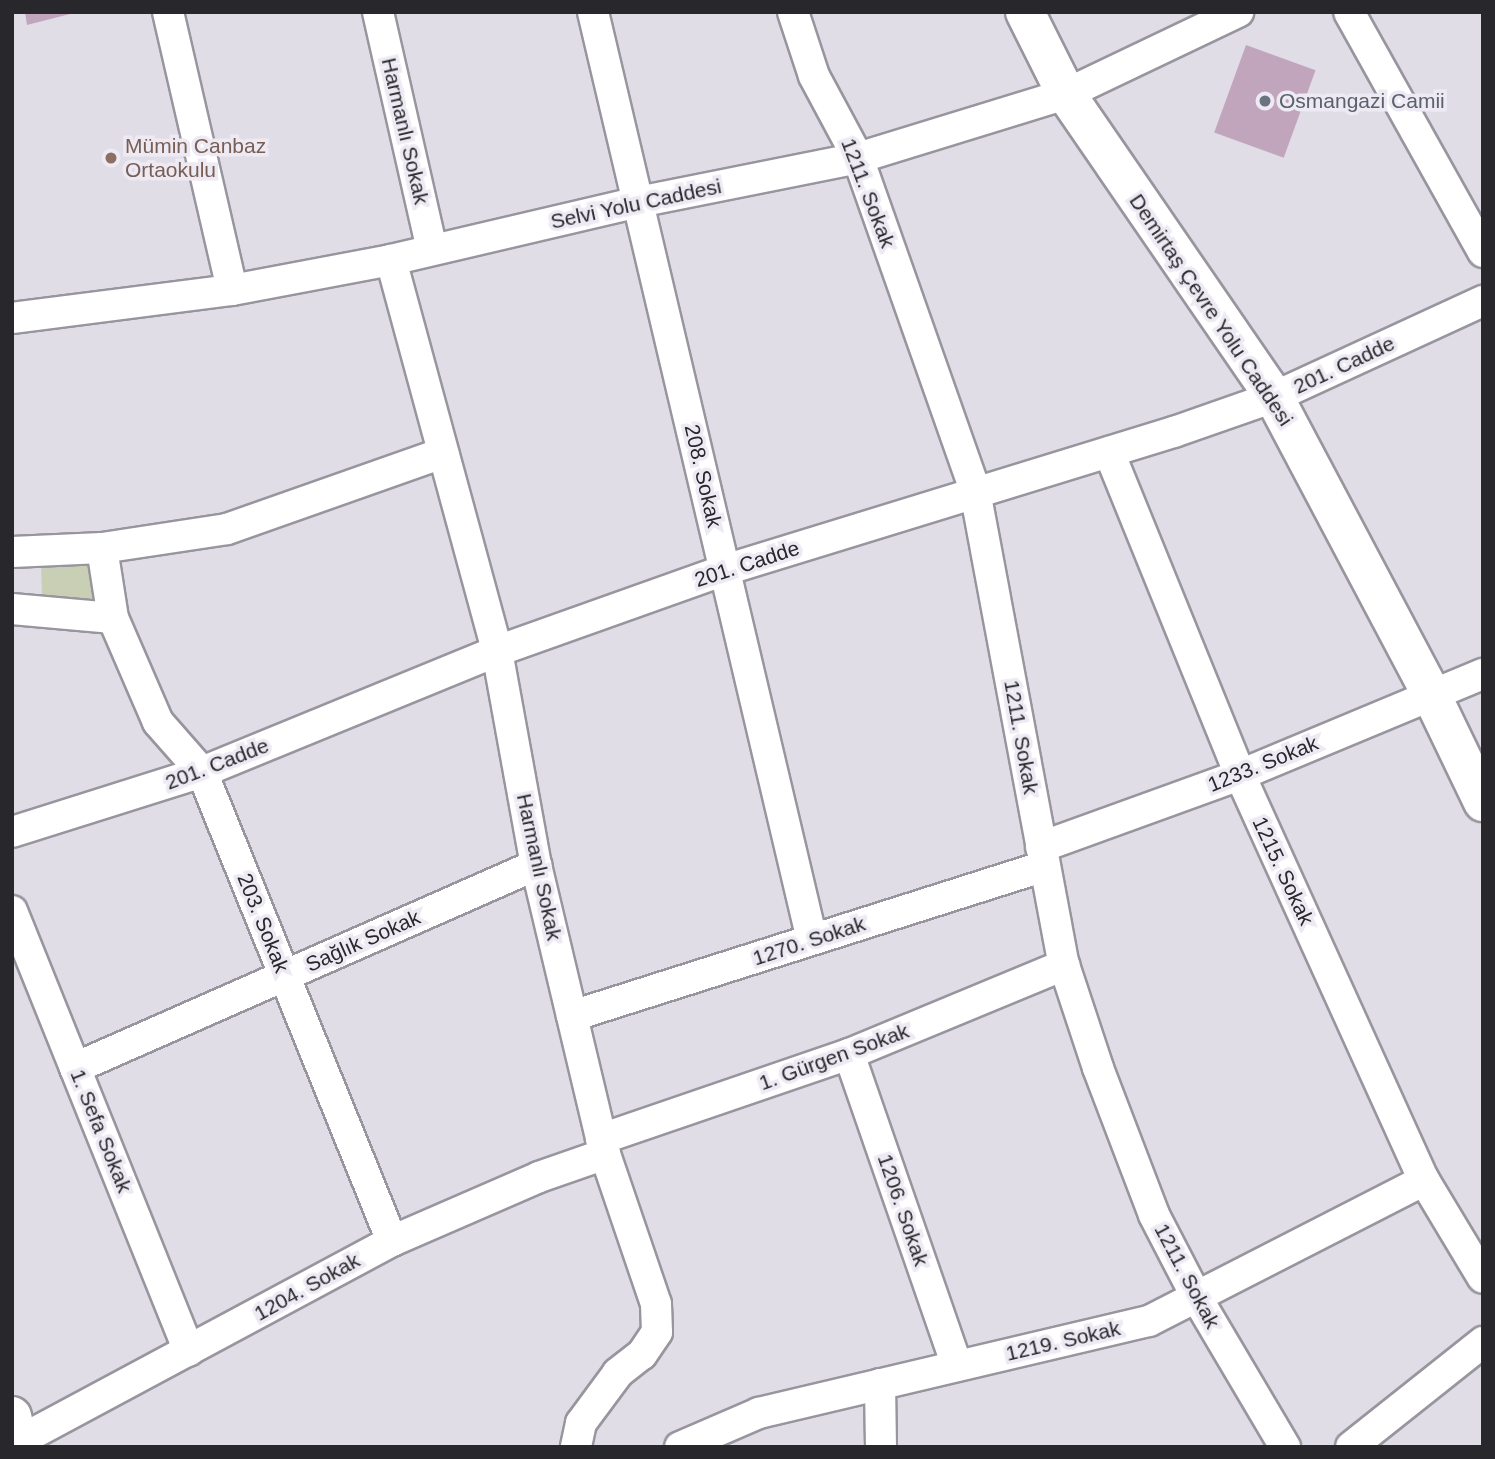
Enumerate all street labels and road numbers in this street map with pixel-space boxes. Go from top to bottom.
street label: Harmanlı Sokak [376,55,434,207]
street label: 1211. Sokak [836,135,900,251]
street label: Selvi Yolu Caddesi [548,174,724,234]
street label: Demirtaş Çevre Yolu Caddesi [1124,189,1298,431]
street label: 201. Cadde [1289,331,1399,399]
street label: 208. Sokak [679,422,727,530]
street label: 201. Cadde [691,535,803,593]
street label: 1211. Sokak [999,678,1043,796]
street label: 1233. Sokak [1204,730,1322,798]
street label: 201. Cadde [162,733,272,795]
street label: Harmanlı Sokak [511,791,567,943]
street label: 1215. Sokak [1247,813,1319,929]
street label: 203. Sokak [232,870,294,976]
street label: Sağlık Sokak [302,905,424,977]
street label: 1270. Sokak [750,911,868,971]
street label: 1. Gürgen Sokak [756,1018,912,1096]
street label: 1. Sefa Sokak [65,1066,137,1196]
street label: 1206. Sokak [872,1151,934,1269]
street label: 1211. Sokak [1149,1219,1225,1333]
street label: 1204. Sokak [250,1248,364,1326]
street label: 1219. Sokak [1003,1316,1123,1366]

